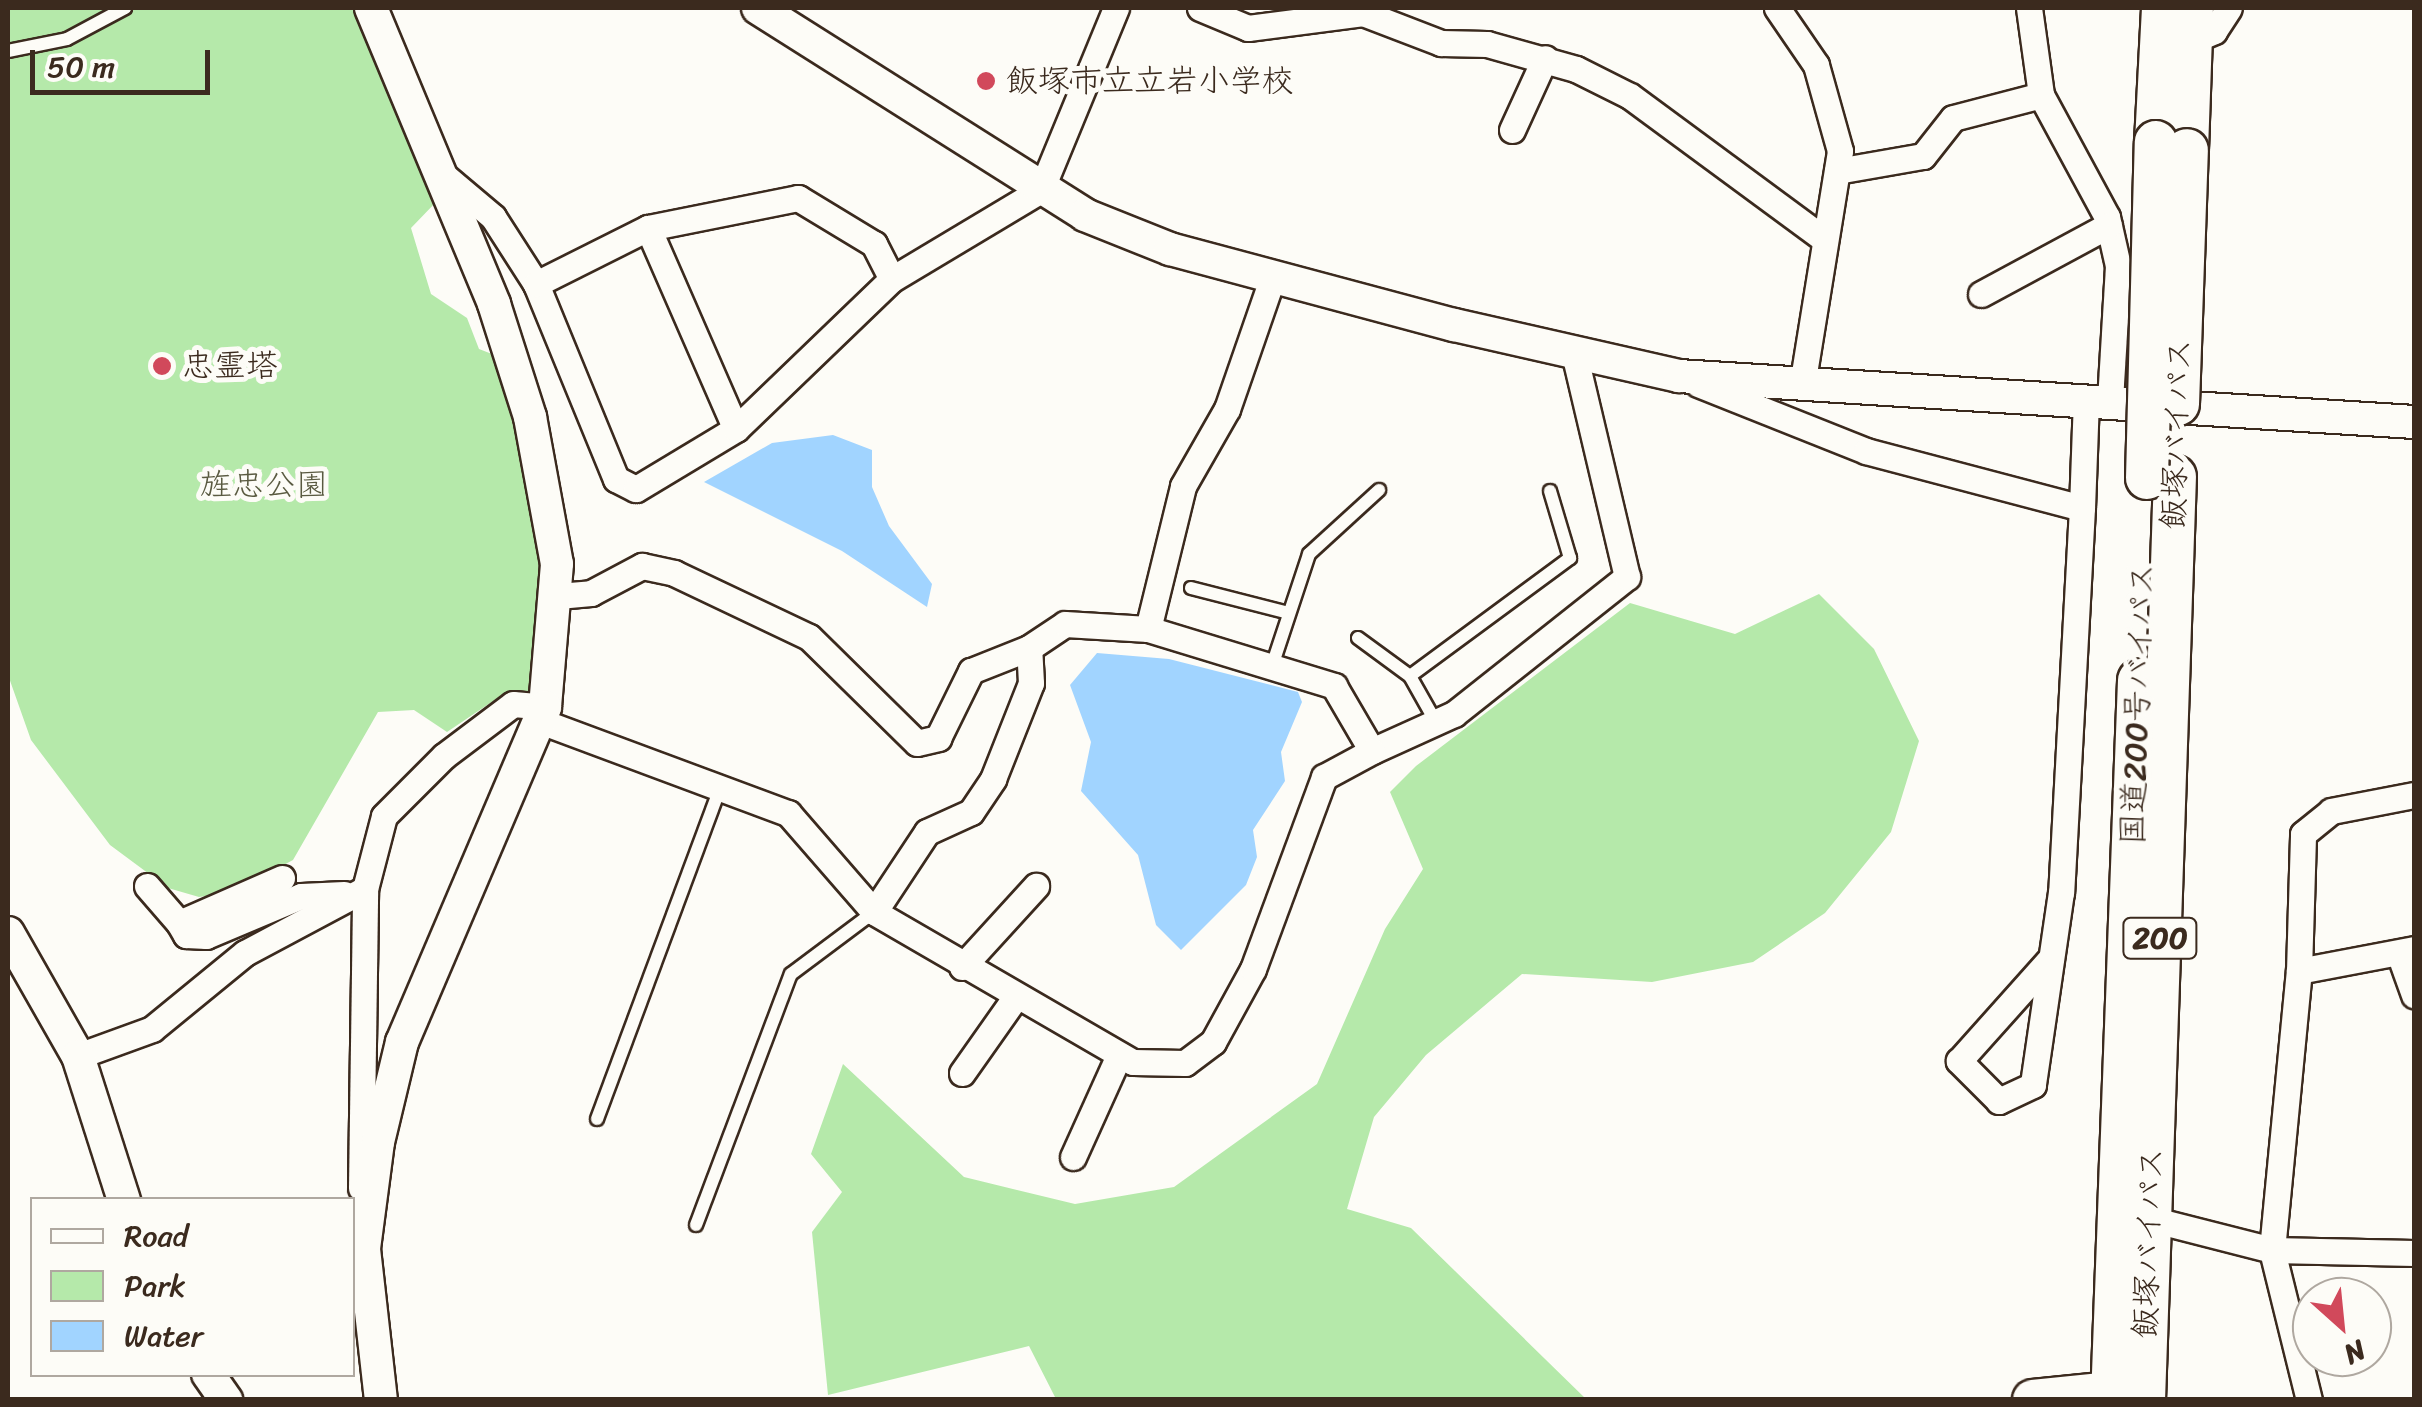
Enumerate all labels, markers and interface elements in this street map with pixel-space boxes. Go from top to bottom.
scale bar [35,30,215,92]
text: 50 m [47,40,115,94]
place label: 飯塚市立立岩小学校 [1006,62,1294,100]
marker: 飯塚市立立岩小学校 [975,70,997,92]
street label: 飯塚バイパス [2154,337,2200,531]
place label: 忠霊塔 [182,347,278,385]
marker: 忠霊塔 [151,355,173,377]
park label: 旌忠公園 [200,466,328,504]
street label: 国道200号バイパス [2114,562,2162,846]
road number: 200 [2120,913,2200,963]
street label: 飯塚バイパス [2126,1146,2172,1340]
legend [30,1197,355,1377]
text: Road [124,1209,188,1263]
text: Park [124,1259,186,1313]
north arrow [2292,1277,2392,1377]
text: Water [124,1309,203,1363]
text: N [2335,1326,2375,1379]

